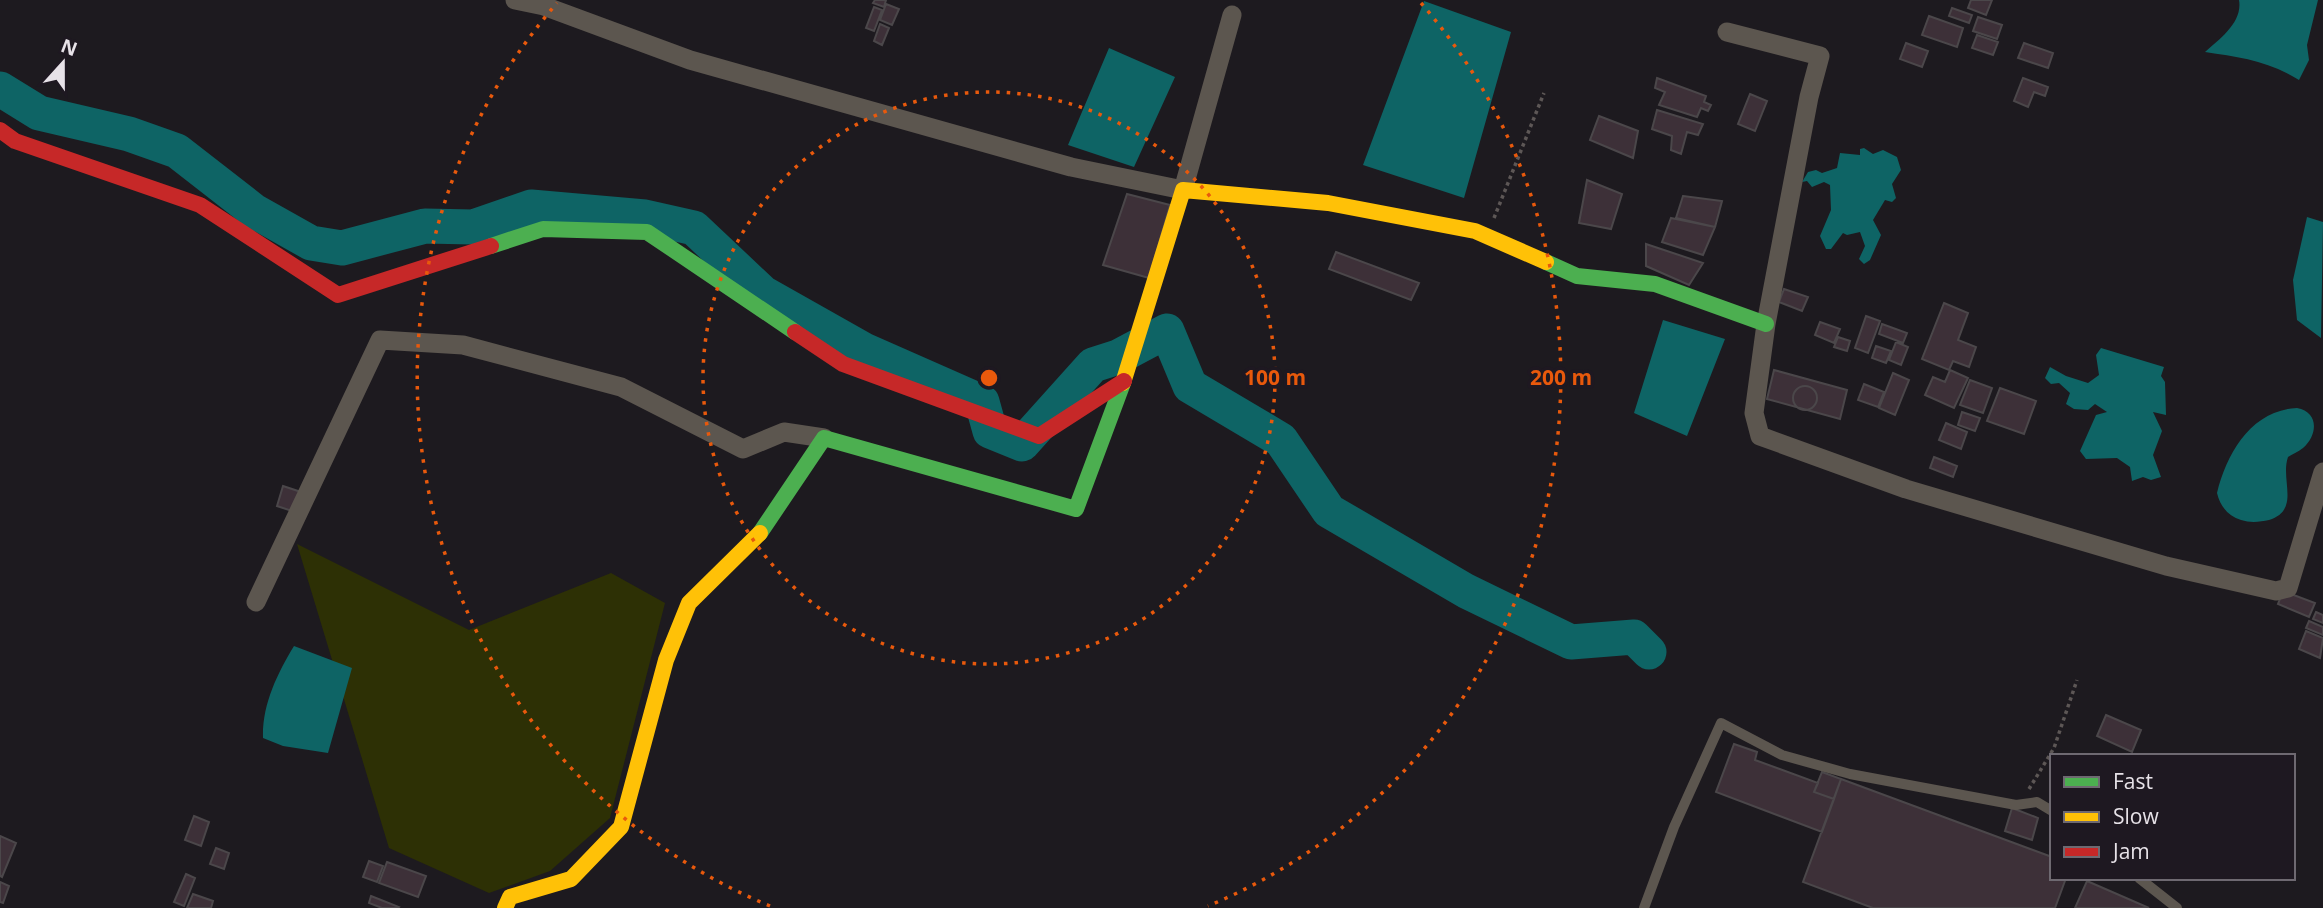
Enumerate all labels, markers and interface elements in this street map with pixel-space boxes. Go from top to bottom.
north arrow [28,28,98,98]
text: N [57,32,81,62]
text: 100 m [1244,363,1306,391]
text: 200 m [1530,363,1592,391]
centre of rings [977,366,1001,390]
legend [2050,754,2295,880]
text: Fast [2113,767,2153,795]
text: Slow [2113,802,2159,830]
text: Jam [2111,837,2150,865]

